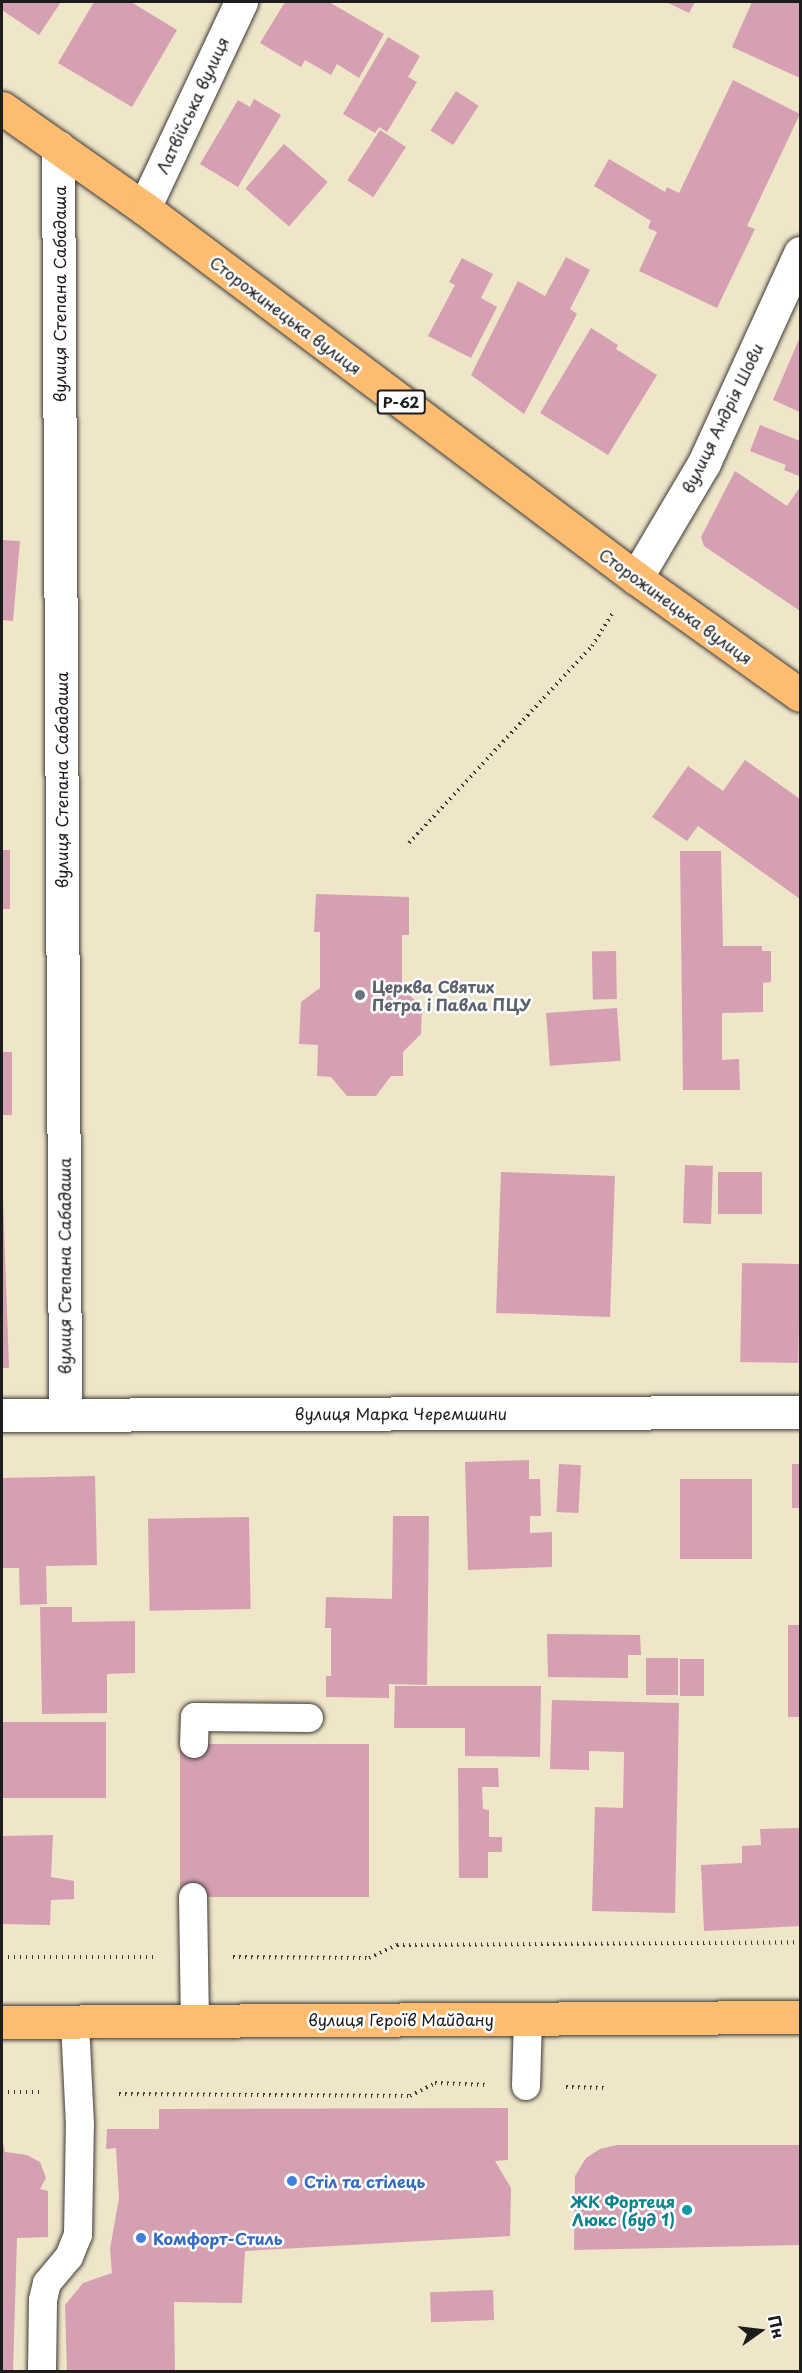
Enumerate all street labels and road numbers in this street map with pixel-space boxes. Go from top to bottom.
street label: Латвійська вулиця [152,33,232,177]
street label: вулиця Степана Сабадаша [49,185,69,403]
street label: Сторожинецька вулиця [206,252,366,378]
street label: вулиця Андрія Шови [677,340,767,496]
road number: Р-62 [376,390,426,414]
street label: Сторожинецька вулиця [595,544,757,668]
street label: вулиця Степана Сабадаша [51,671,71,889]
street label: вулиця Степана Сабадаша [54,1157,74,1375]
street label: вулиця Марка Черемшини [294,1403,508,1423]
street label: вулиця Героїв Майдану [308,2009,494,2029]

